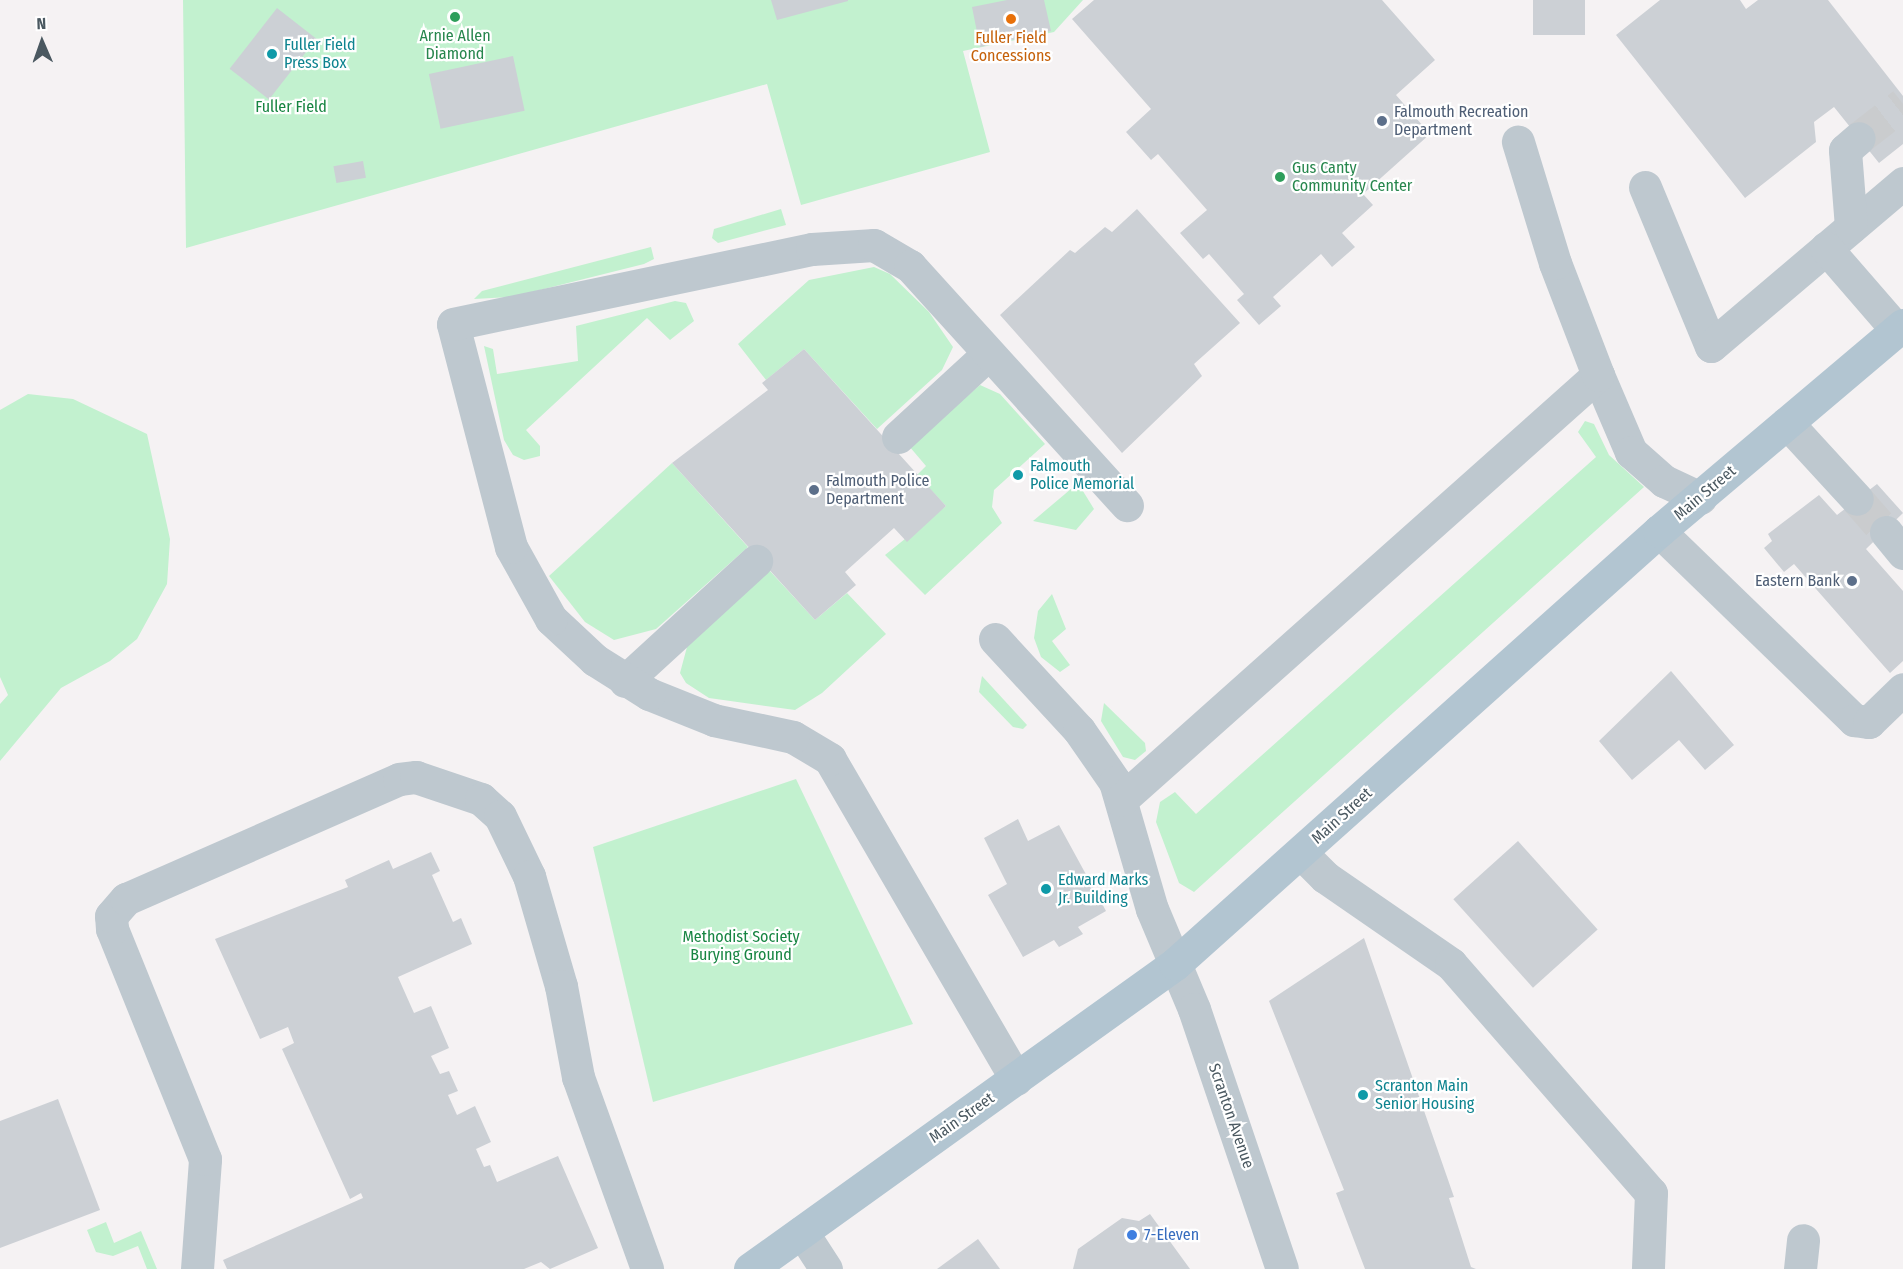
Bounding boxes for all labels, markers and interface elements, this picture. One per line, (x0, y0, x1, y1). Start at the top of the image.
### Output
marker: Arnie Allen Diamond (448, 10, 462, 24)
north arrow (12, 12, 72, 72)
marker: Fuller Field Concessions (1004, 12, 1018, 26)
text: N (36, 14, 46, 33)
place label: Arnie Allen Diamond (419, 26, 491, 64)
place label: Fuller Field Concessions (971, 28, 1051, 66)
place label: Fuller Field Press Box (284, 35, 356, 73)
marker: Fuller Field Press Box (265, 47, 279, 61)
park label: Fuller Field (255, 97, 327, 117)
place label: Falmouth Recreation Department (1394, 102, 1529, 140)
marker: Falmouth Recreation Department (1375, 114, 1389, 128)
place label: Gus Canty Community Center (1292, 158, 1412, 196)
marker: Gus Canty Community Center (1273, 170, 1287, 184)
place label: Falmouth Police Memorial (1030, 456, 1134, 494)
street label: Main Street (1670, 462, 1740, 524)
marker: Falmouth Police Memorial (1011, 468, 1025, 482)
place label: Falmouth Police Department (826, 471, 929, 509)
marker: Falmouth Police Department (807, 483, 821, 497)
place label: Eastern Bank (1755, 571, 1840, 591)
marker: Eastern Bank (1845, 574, 1859, 588)
street label: Main Street (1308, 784, 1376, 848)
place label: Edward Marks Jr. Building (1058, 870, 1148, 908)
marker: Edward Marks Jr. Building (1039, 882, 1053, 896)
park label: Methodist Society Burying Ground (682, 927, 800, 965)
street label: Scranton Avenue (1204, 1061, 1258, 1171)
place label: Scranton Main Senior Housing (1375, 1076, 1474, 1114)
marker: Scranton Main Senior Housing (1356, 1088, 1370, 1102)
street label: Main Street (926, 1089, 998, 1147)
place label: 7-Eleven (1144, 1225, 1199, 1245)
marker: 7-Eleven (1125, 1228, 1139, 1242)

